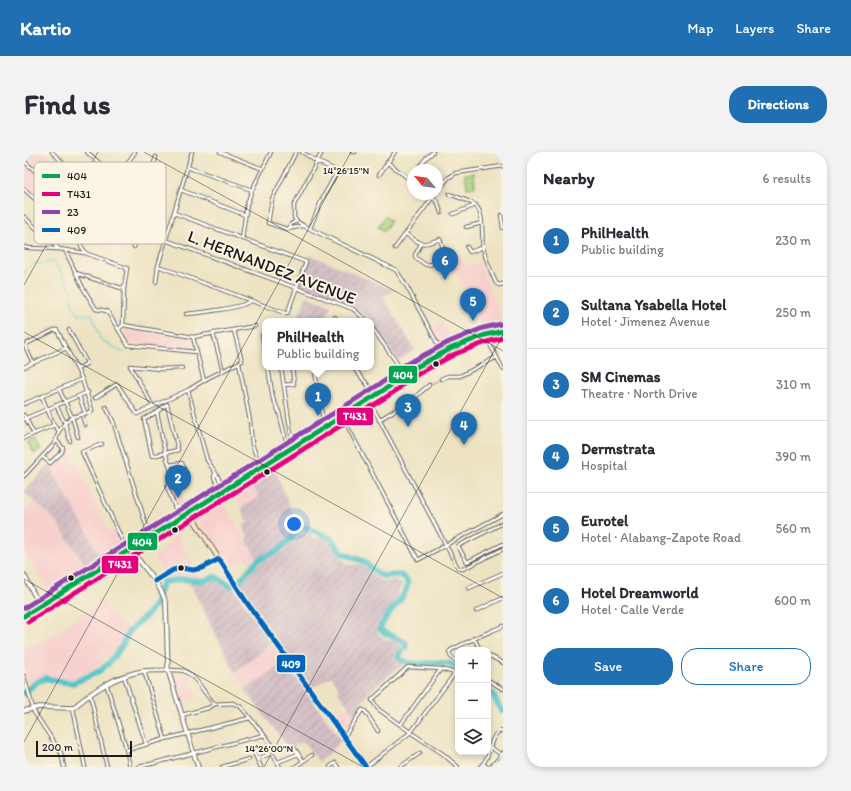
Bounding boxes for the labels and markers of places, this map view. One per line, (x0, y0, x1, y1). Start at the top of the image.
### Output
pin: 6 (432, 247, 458, 280)
pin: 5 (460, 288, 486, 321)
unlabelled marker (431, 359, 441, 369)
pin: 1 (305, 383, 331, 416)
pin: 3 (395, 394, 421, 427)
pin: 4 (451, 412, 477, 445)
pin: 2 (165, 465, 191, 498)
unlabelled marker (262, 467, 272, 477)
unlabelled marker (170, 525, 180, 535)
unlabelled marker (176, 563, 186, 573)
unlabelled marker (66, 573, 76, 583)

